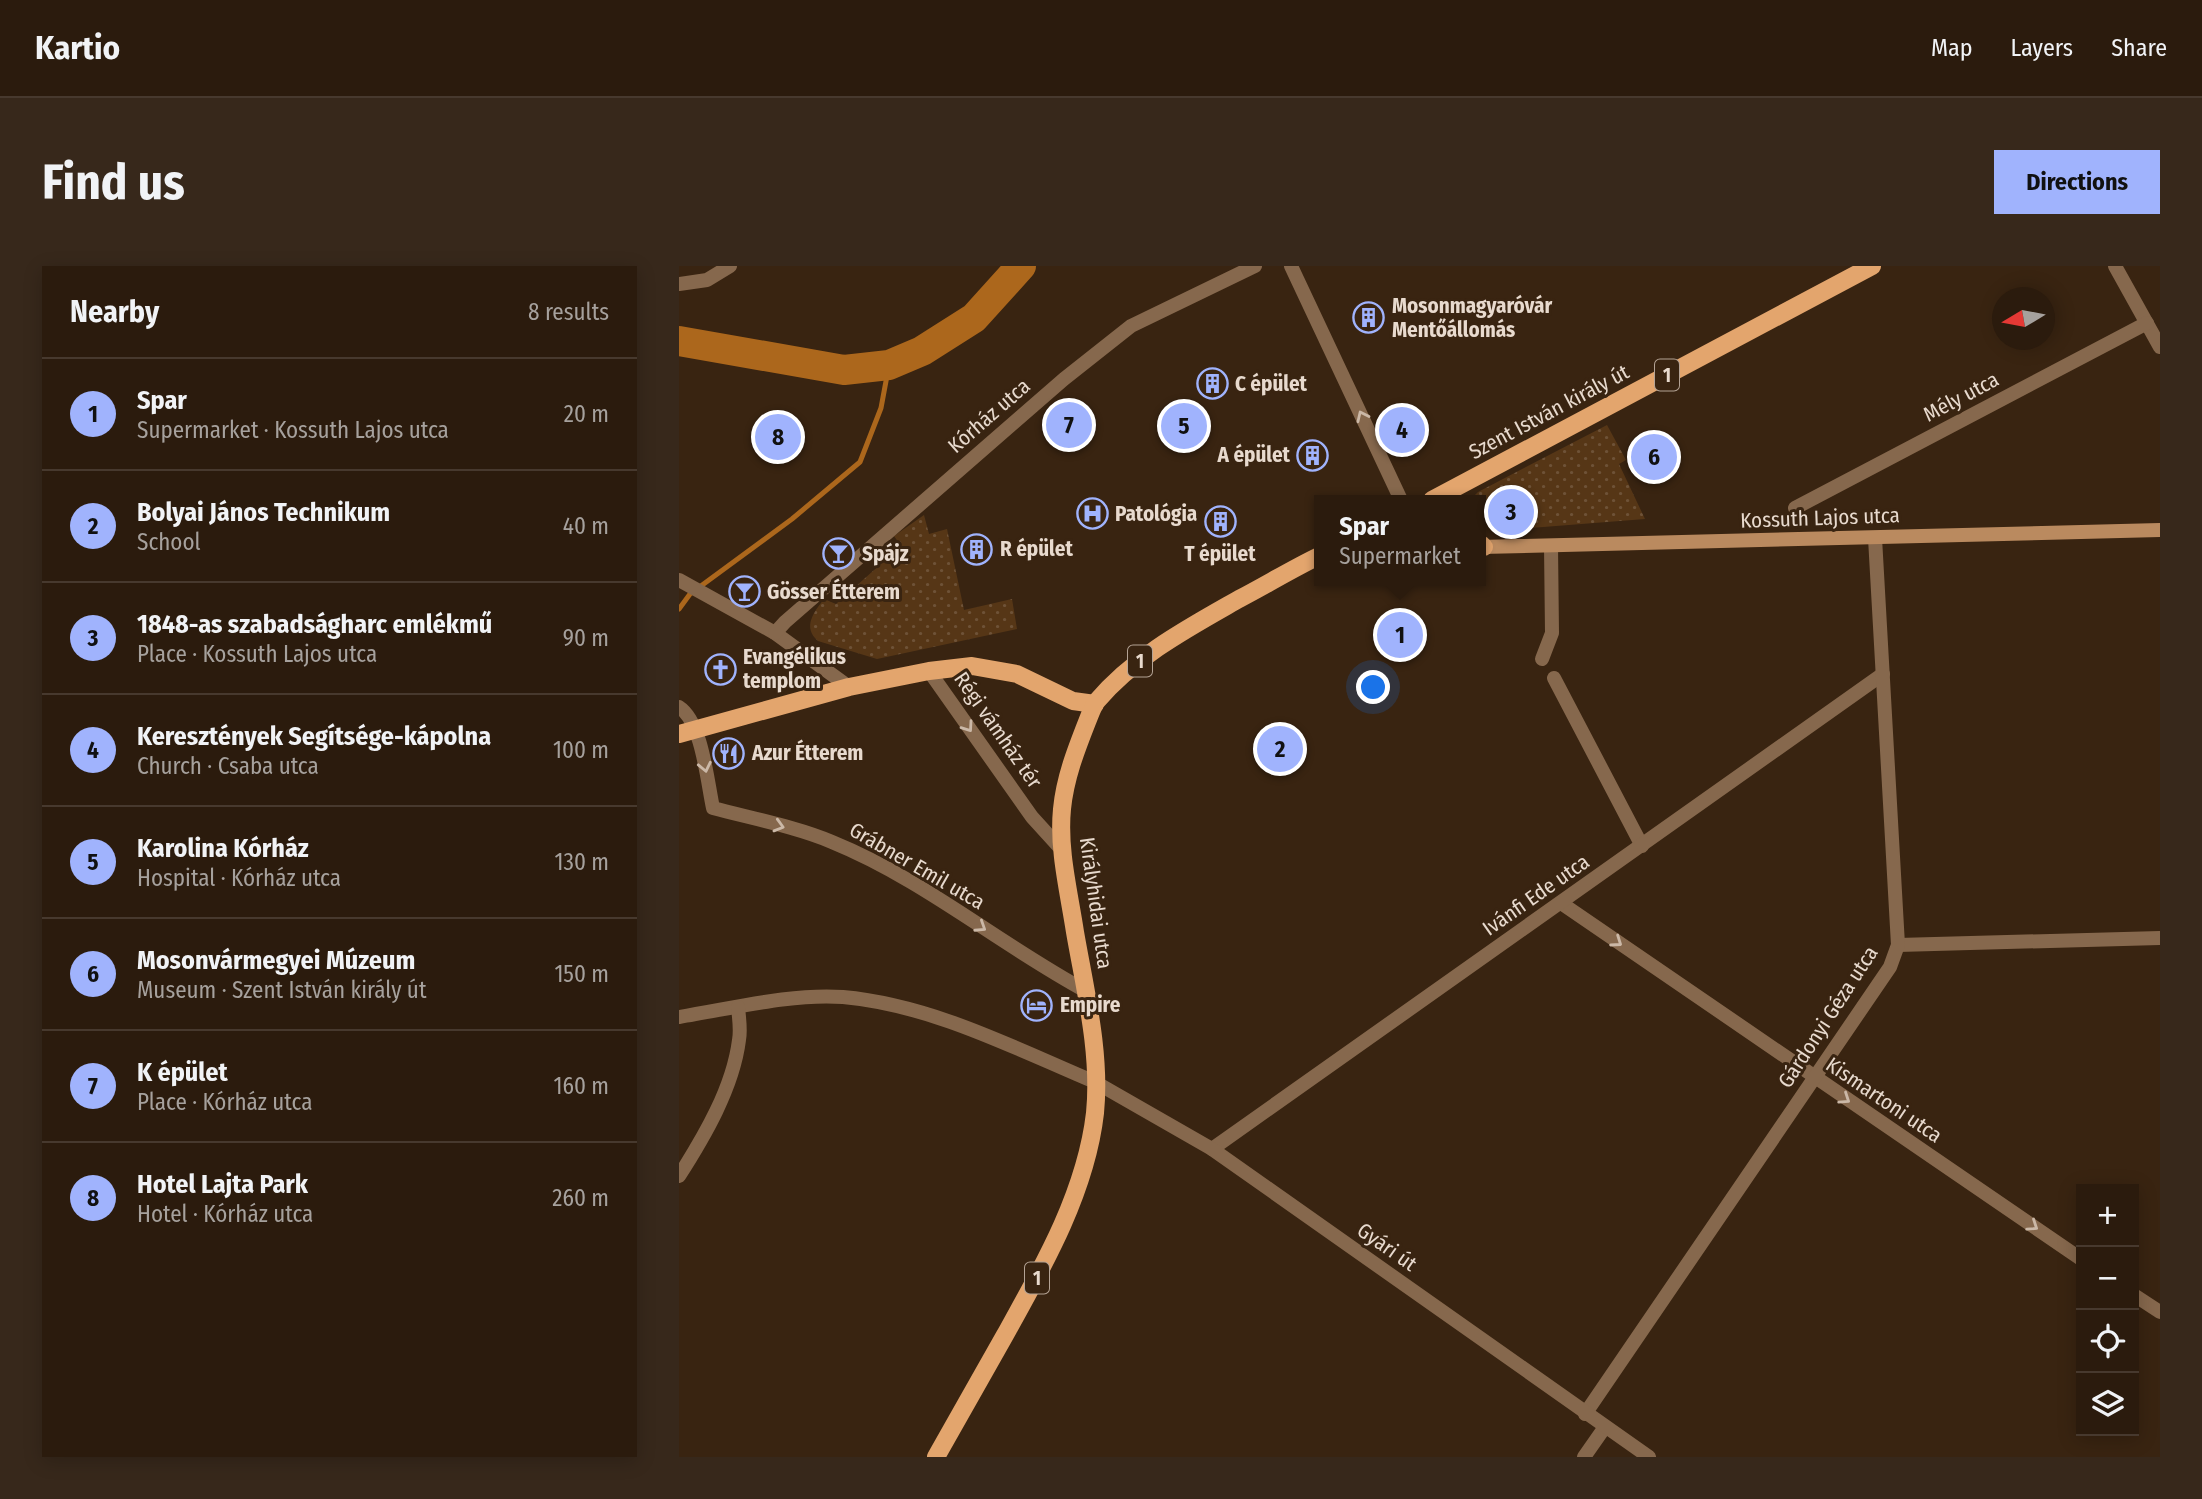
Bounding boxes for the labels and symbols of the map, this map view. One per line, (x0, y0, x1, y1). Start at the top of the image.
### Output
north arrow (1992, 287, 2055, 350)
place label: Mosonmagyaróvár Mentőállomás (1392, 293, 1553, 343)
building icon: Mosonmagyaróvár Mentőállomás (1352, 301, 1386, 335)
street label: Szent István király út (1465, 359, 1634, 465)
road number: 1 (1655, 360, 1679, 390)
street label: Mély utca (1919, 366, 2003, 428)
building icon: C épület (1195, 367, 1229, 401)
place label: C épület (1235, 371, 1308, 397)
street label: Kórház utca (943, 373, 1035, 459)
pin: 7 (1046, 399, 1092, 451)
pin: 5 (1161, 400, 1207, 452)
pin: 4 (1379, 404, 1425, 456)
pin: 8 (755, 411, 801, 463)
one-way arrow (1356, 411, 1370, 423)
pin: 6 (1631, 431, 1677, 483)
building icon: A épület (1296, 438, 1330, 472)
place label: A épület (1217, 442, 1291, 468)
pin: 3 (1488, 486, 1534, 538)
hospital icon: Patológia (1075, 497, 1109, 531)
place label: Patológia (1115, 501, 1197, 527)
street label: Kossuth Lajos utca (1740, 502, 1900, 534)
building icon: T épület (1203, 505, 1237, 539)
building icon: R épület (960, 532, 994, 566)
place label: R épület (1000, 536, 1073, 562)
bar icon: Spájz (822, 537, 856, 571)
place label: Spájz (862, 541, 909, 567)
place label: T épület (1184, 541, 1256, 567)
bar icon: Gösser Étterem (727, 575, 761, 609)
place label: Gösser Étterem (767, 578, 900, 605)
pin: 1 (1377, 609, 1423, 661)
place label: Evangélikus templom (743, 644, 846, 694)
road number: 1 (1128, 646, 1152, 676)
church icon: Evangélikus templom (703, 652, 737, 686)
street label: Régi vámház tér (948, 667, 1048, 794)
your location (1356, 670, 1390, 704)
one-way arrow (960, 719, 972, 732)
pin: 2 (1257, 723, 1303, 775)
restaurant icon: Azur Étterem (712, 736, 746, 770)
place label: Azur Étterem (751, 739, 863, 766)
one-way arrow (696, 761, 711, 773)
street label: Grábner Emil utca (845, 817, 989, 915)
one-way arrow (772, 818, 784, 832)
street label: Királyhidai utca (1074, 836, 1118, 970)
street label: Ivánfi Ede utca (1478, 849, 1594, 941)
one-way arrow (973, 918, 986, 931)
one-way arrow (1609, 934, 1622, 946)
street label: Gárdonyi Géza utca (1772, 941, 1884, 1093)
hotel icon: Empire (1020, 988, 1054, 1022)
place label: Empire (1060, 992, 1121, 1018)
street label: Kismartoni utca (1821, 1052, 1947, 1148)
one-way arrow (1837, 1091, 1850, 1103)
street label: Gyári út (1352, 1217, 1422, 1277)
one-way arrow (2025, 1218, 2038, 1230)
road number: 1 (1025, 1262, 1049, 1294)

